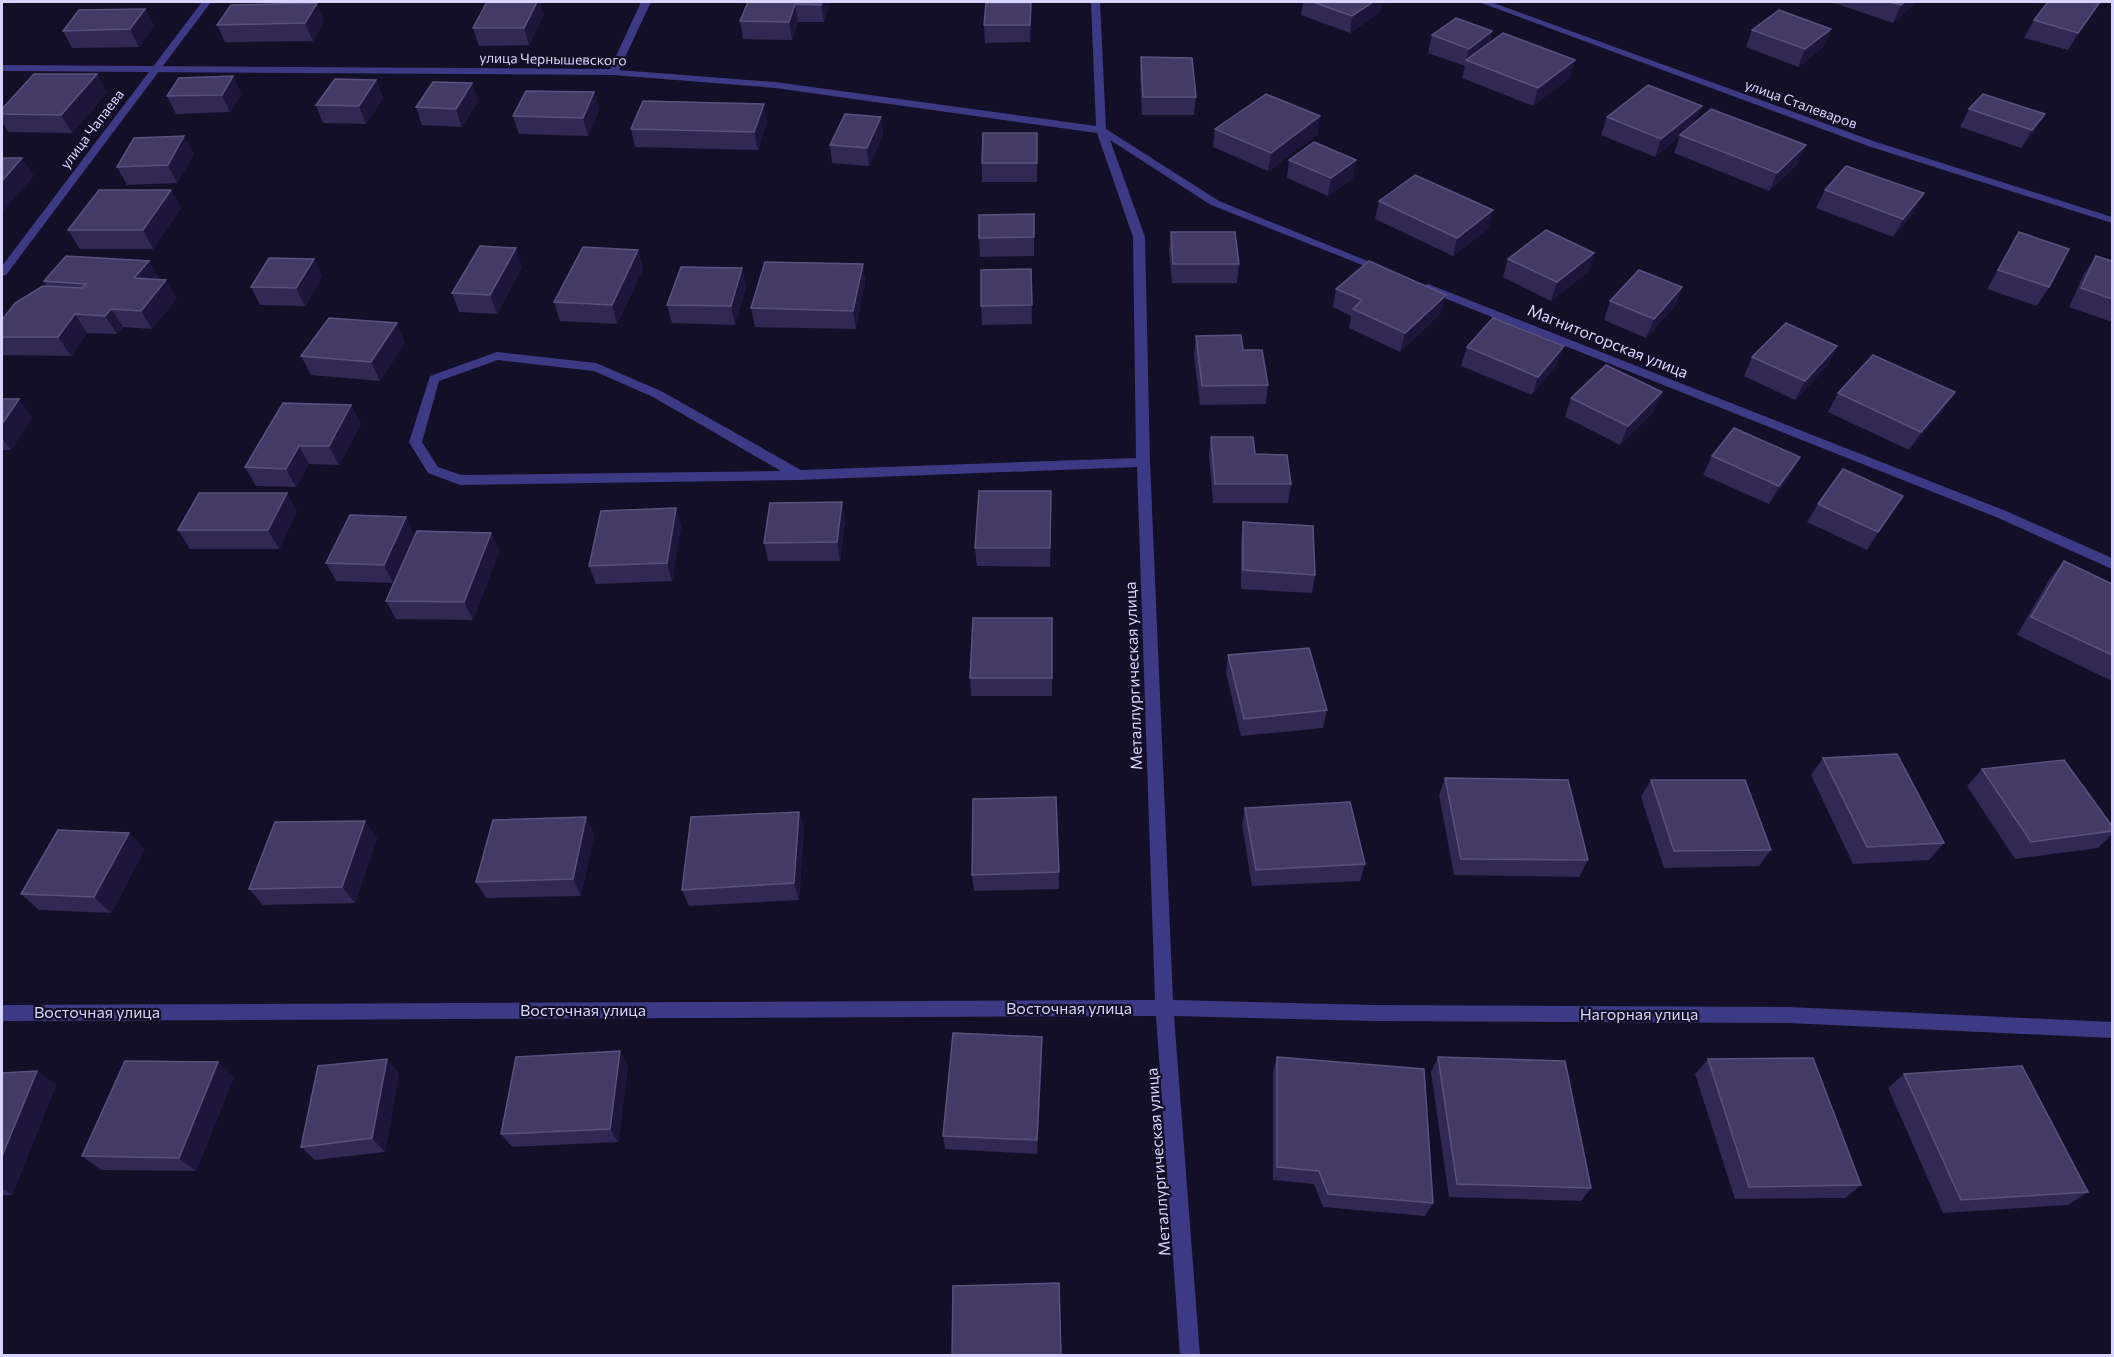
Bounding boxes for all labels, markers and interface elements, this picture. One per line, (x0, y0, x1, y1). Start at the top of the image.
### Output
street label: улица Чернышевского (479, 49, 627, 68)
street label: улица Сталеваров (1743, 75, 1860, 132)
street label: улица Чапаева (56, 86, 127, 172)
street label: Магнитогорская улица (1525, 300, 1691, 381)
street label: Металлургическая улица (1120, 581, 1145, 771)
street label: Восточная улица (1006, 998, 1132, 1017)
street label: Восточная улица (520, 1000, 646, 1019)
street label: Восточная улица (34, 1002, 160, 1021)
street label: Нагорная улица (1580, 1004, 1698, 1023)
street label: Металлургическая улица (1141, 1067, 1174, 1257)

